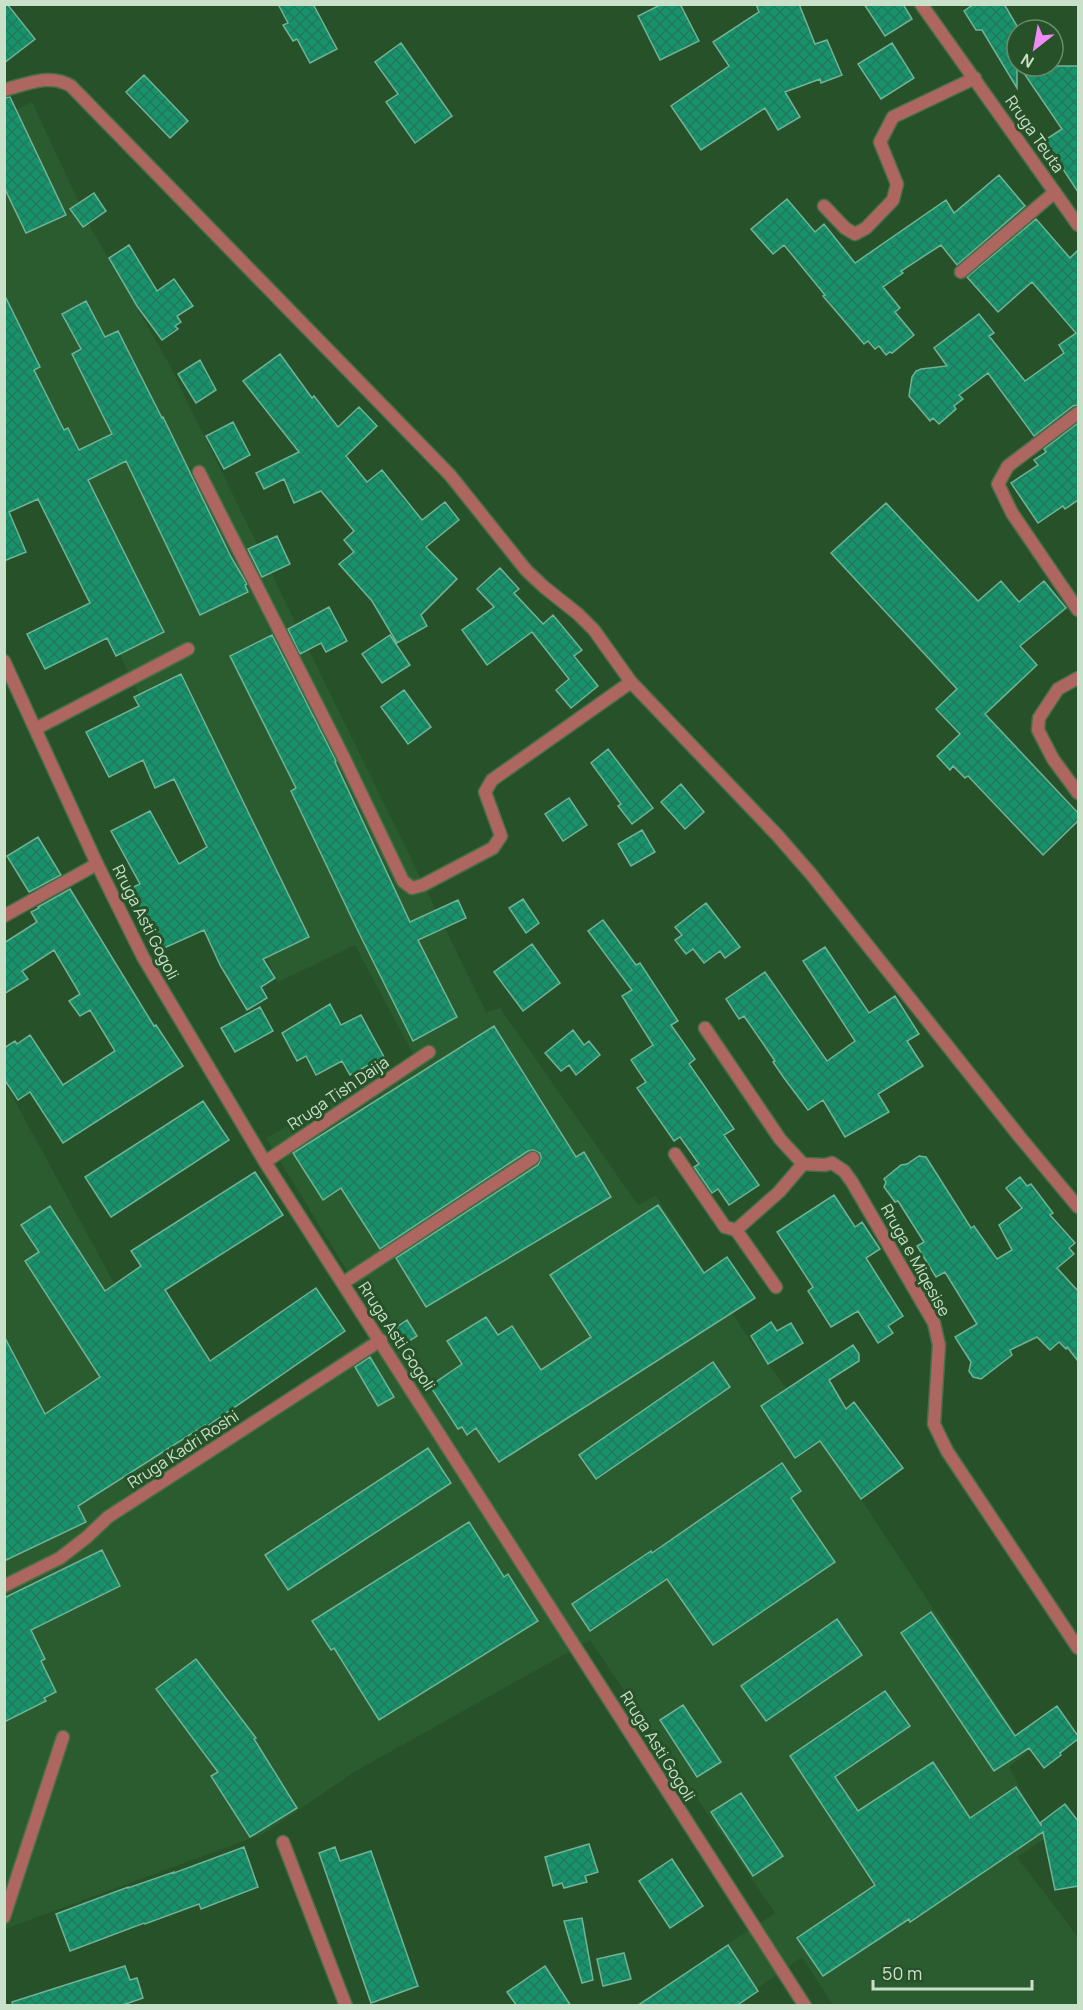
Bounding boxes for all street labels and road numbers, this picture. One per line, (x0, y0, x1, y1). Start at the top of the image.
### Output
street label: Rruga Teuta (1000, 91, 1070, 177)
street label: Rruga Asti Gogoli (108, 861, 184, 983)
street label: Rruga Tish Daija (283, 1051, 393, 1135)
street label: Rruga e Miqesise (876, 1200, 956, 1320)
street label: Rruga Asti Gogoli (353, 1277, 441, 1395)
street label: Rruga Kadri Roshi (123, 1405, 243, 1493)
street label: Rruga Asti Gogoli (615, 1687, 701, 1805)

